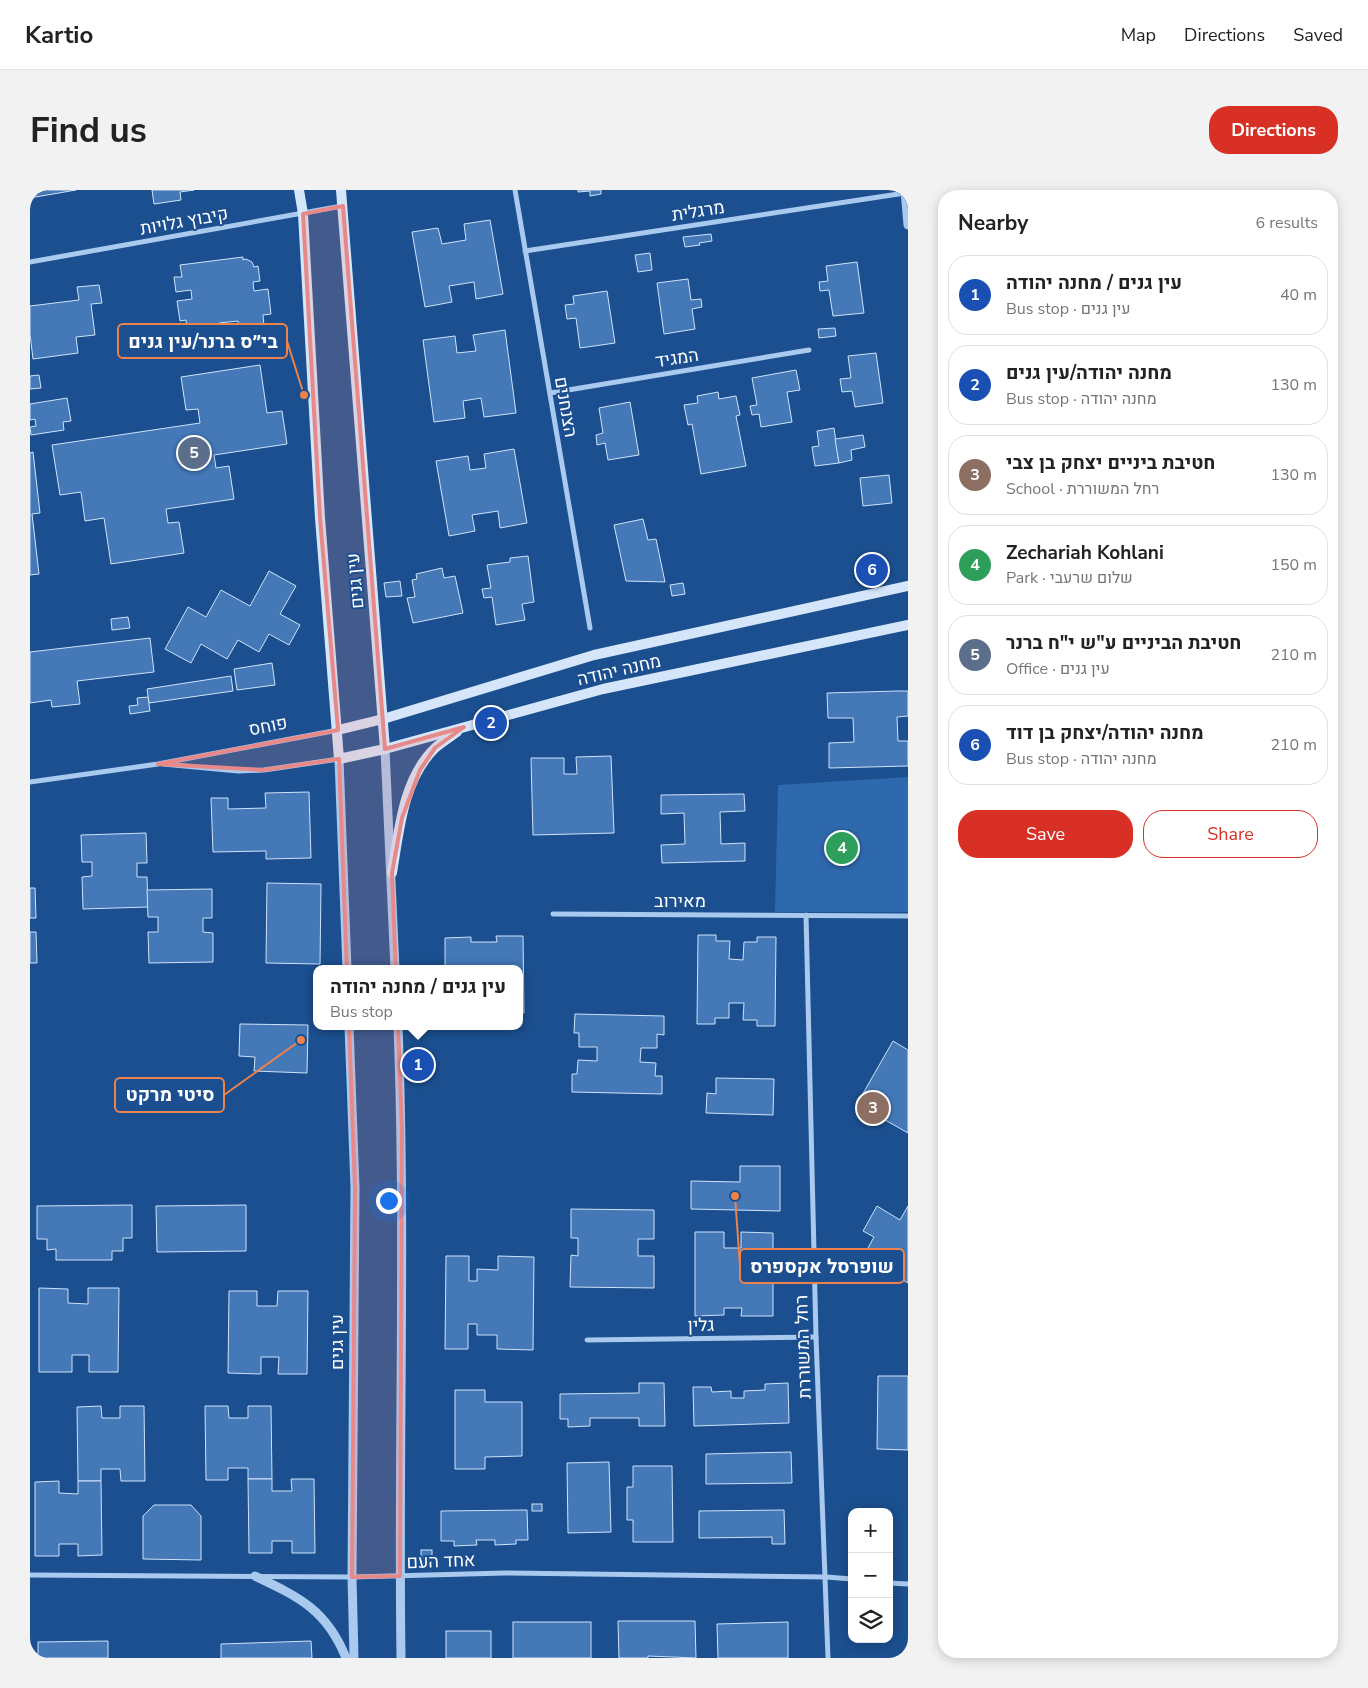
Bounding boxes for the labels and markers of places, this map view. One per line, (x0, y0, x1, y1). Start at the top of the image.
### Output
callout: בי״ס ברנר/עין גנים (118, 324, 287, 358)
pin: 5 (178, 434, 210, 472)
pin: 6 (856, 551, 888, 589)
pin: 2 (475, 704, 507, 742)
pin: 4 (826, 829, 858, 867)
pin: 1 (402, 1046, 434, 1084)
callout: סיטי מרקט (115, 1078, 224, 1112)
pin: 3 (857, 1089, 889, 1127)
callout: שופרסל אקספרס (740, 1249, 904, 1283)

